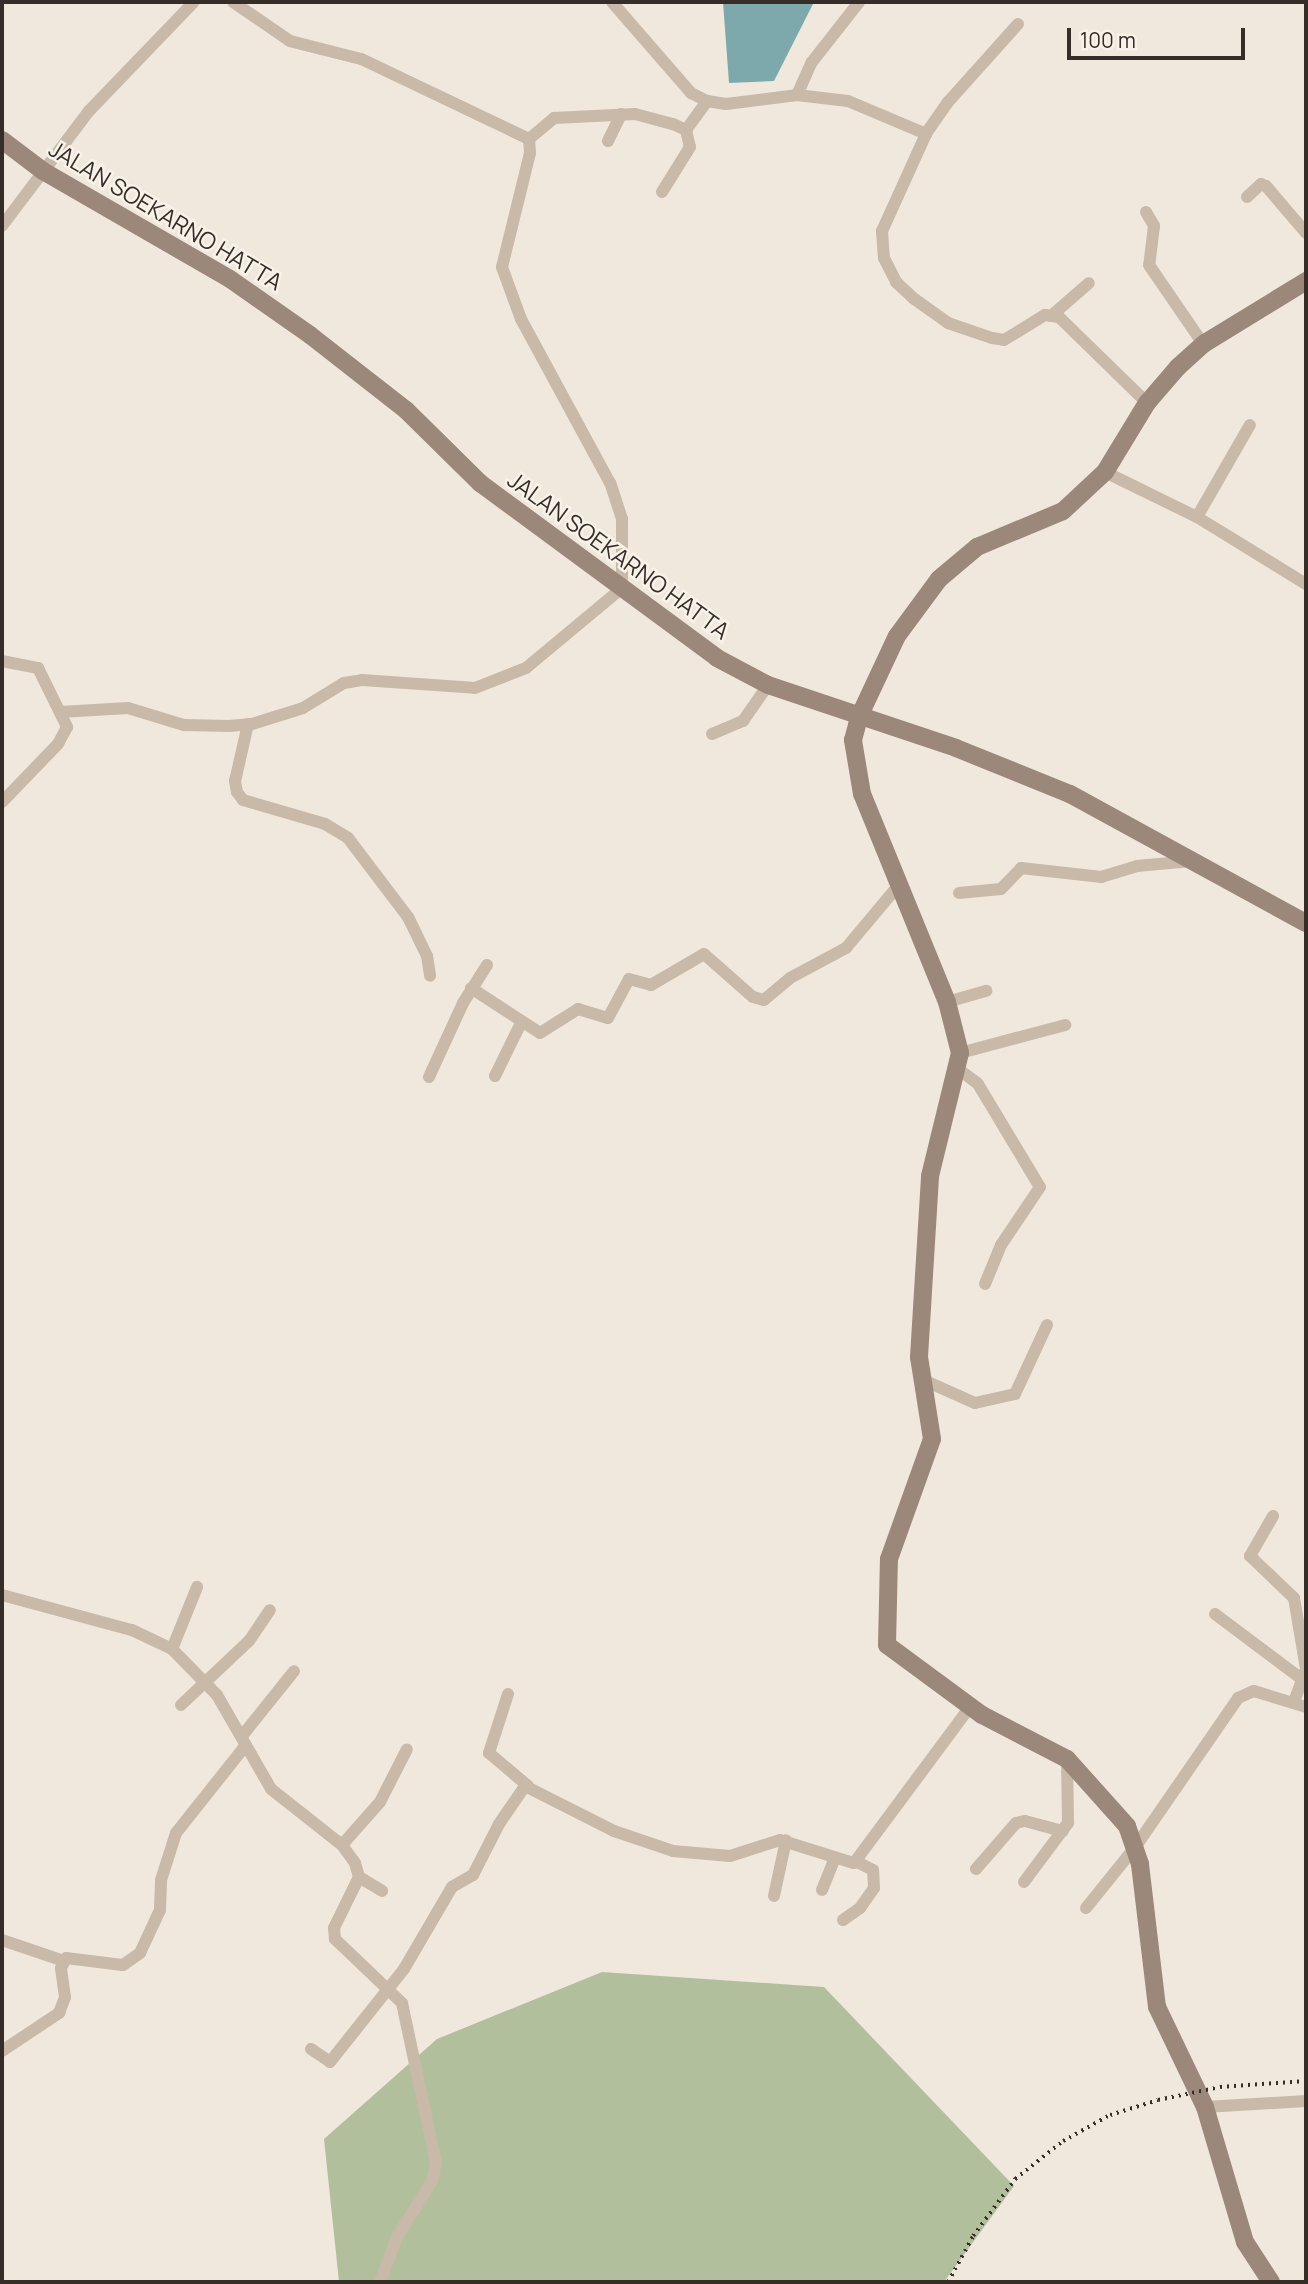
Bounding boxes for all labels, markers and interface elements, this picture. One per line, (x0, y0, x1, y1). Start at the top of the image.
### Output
scale bar (1070, 14, 1248, 58)
text: 100 m (1080, 26, 1136, 54)
street label: JALAN SOEKARNO HATTA (44, 134, 288, 296)
street label: JALAN SOEKARNO HATTA (503, 465, 735, 645)

